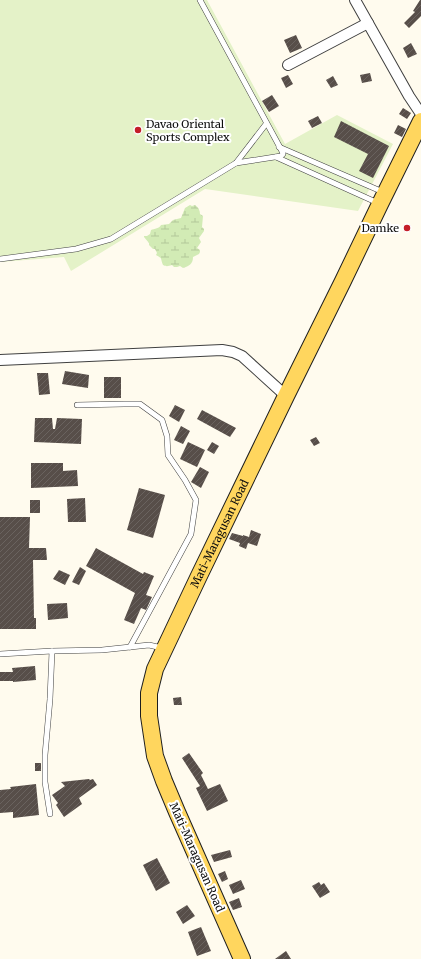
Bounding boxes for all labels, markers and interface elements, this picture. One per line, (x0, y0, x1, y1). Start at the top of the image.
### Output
place label: Davao Oriental Sports Complex (146, 117, 230, 144)
marker: Davao Oriental Sports Complex (133, 125, 143, 135)
place label: Damke (361, 221, 399, 235)
marker: Damke (402, 223, 412, 233)
street label: Mati-Maragusan Road (187, 477, 252, 590)
street label: Mati-Maragusan Road (167, 800, 228, 914)

